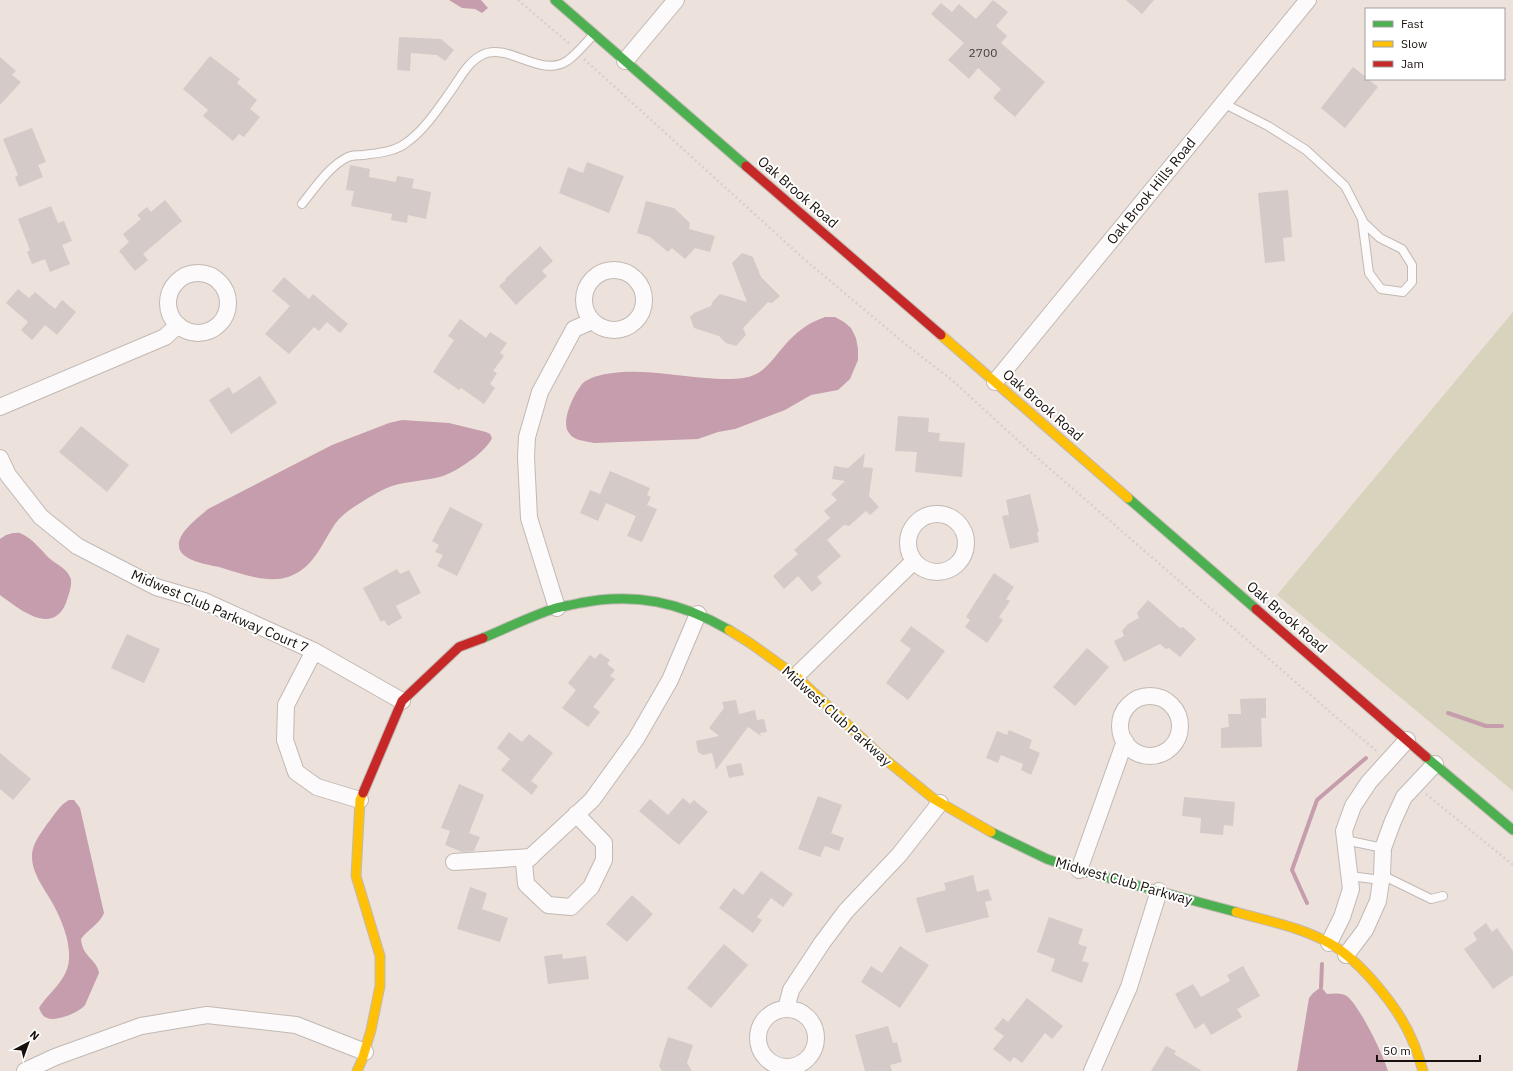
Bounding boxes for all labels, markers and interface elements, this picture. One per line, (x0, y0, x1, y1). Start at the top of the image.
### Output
legend (1365, 8, 1505, 80)
text: Fast (1401, 16, 1424, 31)
text: Slow (1401, 36, 1427, 51)
house number: 2700 (969, 45, 997, 60)
text: Jam (1401, 56, 1424, 71)
street label: Oak Brook Hills Road (1103, 134, 1199, 248)
street label: Oak Brook Road (754, 152, 842, 232)
street label: Oak Brook Road (999, 365, 1087, 445)
street label: Midwest Club Parkway Court 7 (129, 565, 311, 657)
street label: Oak Brook Road (1243, 577, 1331, 657)
street label: Midwest Club Parkway (778, 662, 896, 770)
street label: Midwest Club Parkway (1053, 853, 1195, 909)
north arrow (8, 1023, 48, 1063)
text: N (27, 1028, 42, 1043)
scale bar (1377, 1037, 1480, 1063)
text: 50 m (1383, 1043, 1411, 1058)

